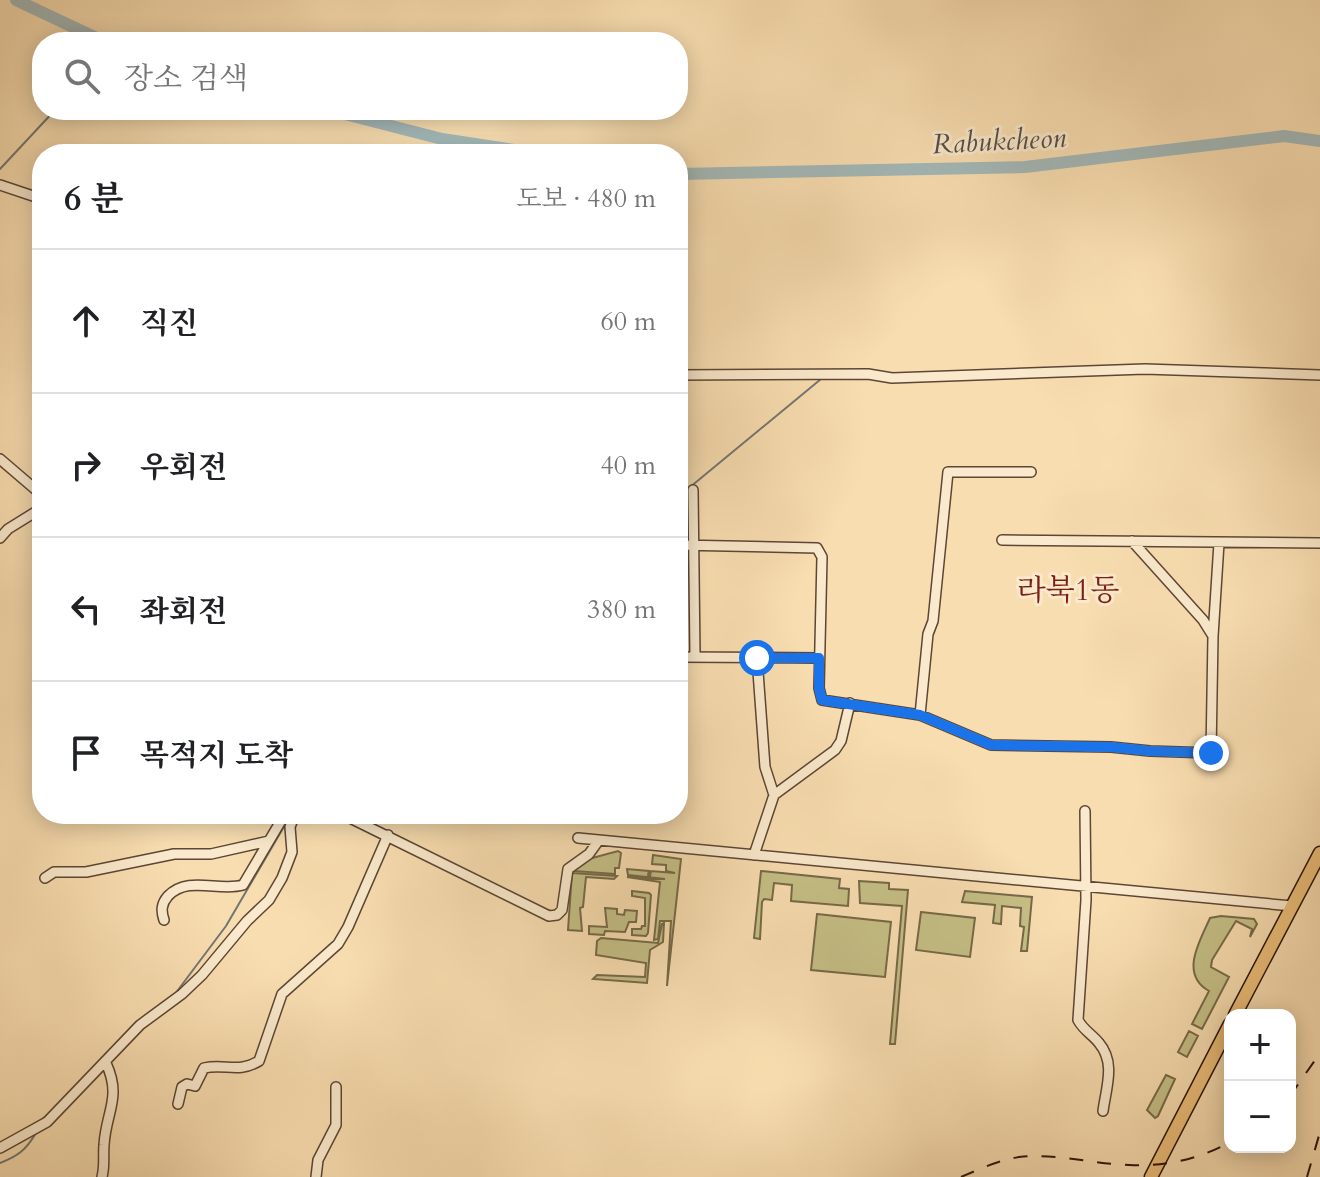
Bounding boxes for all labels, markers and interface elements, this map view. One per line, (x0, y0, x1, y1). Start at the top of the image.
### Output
search box (32, 32, 688, 120)
icon: search (60, 54, 104, 98)
text: 장소 검색 (124, 58, 248, 99)
water label: Rabukcheon (931, 119, 1067, 163)
text: 6 분 (64, 176, 123, 222)
text: 도보 · 480 m (516, 181, 656, 216)
icon: ahead (64, 299, 108, 343)
text: 직진 (140, 303, 198, 344)
text: 60 m (600, 304, 656, 339)
icon: right (64, 443, 108, 487)
text: 우회전 (140, 447, 227, 488)
text: 40 m (600, 448, 656, 483)
district label: 라북1동 (1017, 570, 1119, 611)
icon: left (64, 587, 108, 631)
text: 좌회전 (140, 591, 227, 632)
text: 380 m (587, 592, 656, 627)
route start (739, 640, 775, 676)
icon: arrive (64, 731, 108, 775)
text: 목적지 도착 (140, 735, 293, 776)
route end (1193, 735, 1229, 771)
map controls (1224, 1009, 1296, 1153)
button: + (1224, 1009, 1296, 1081)
button: − (1224, 1081, 1296, 1153)

